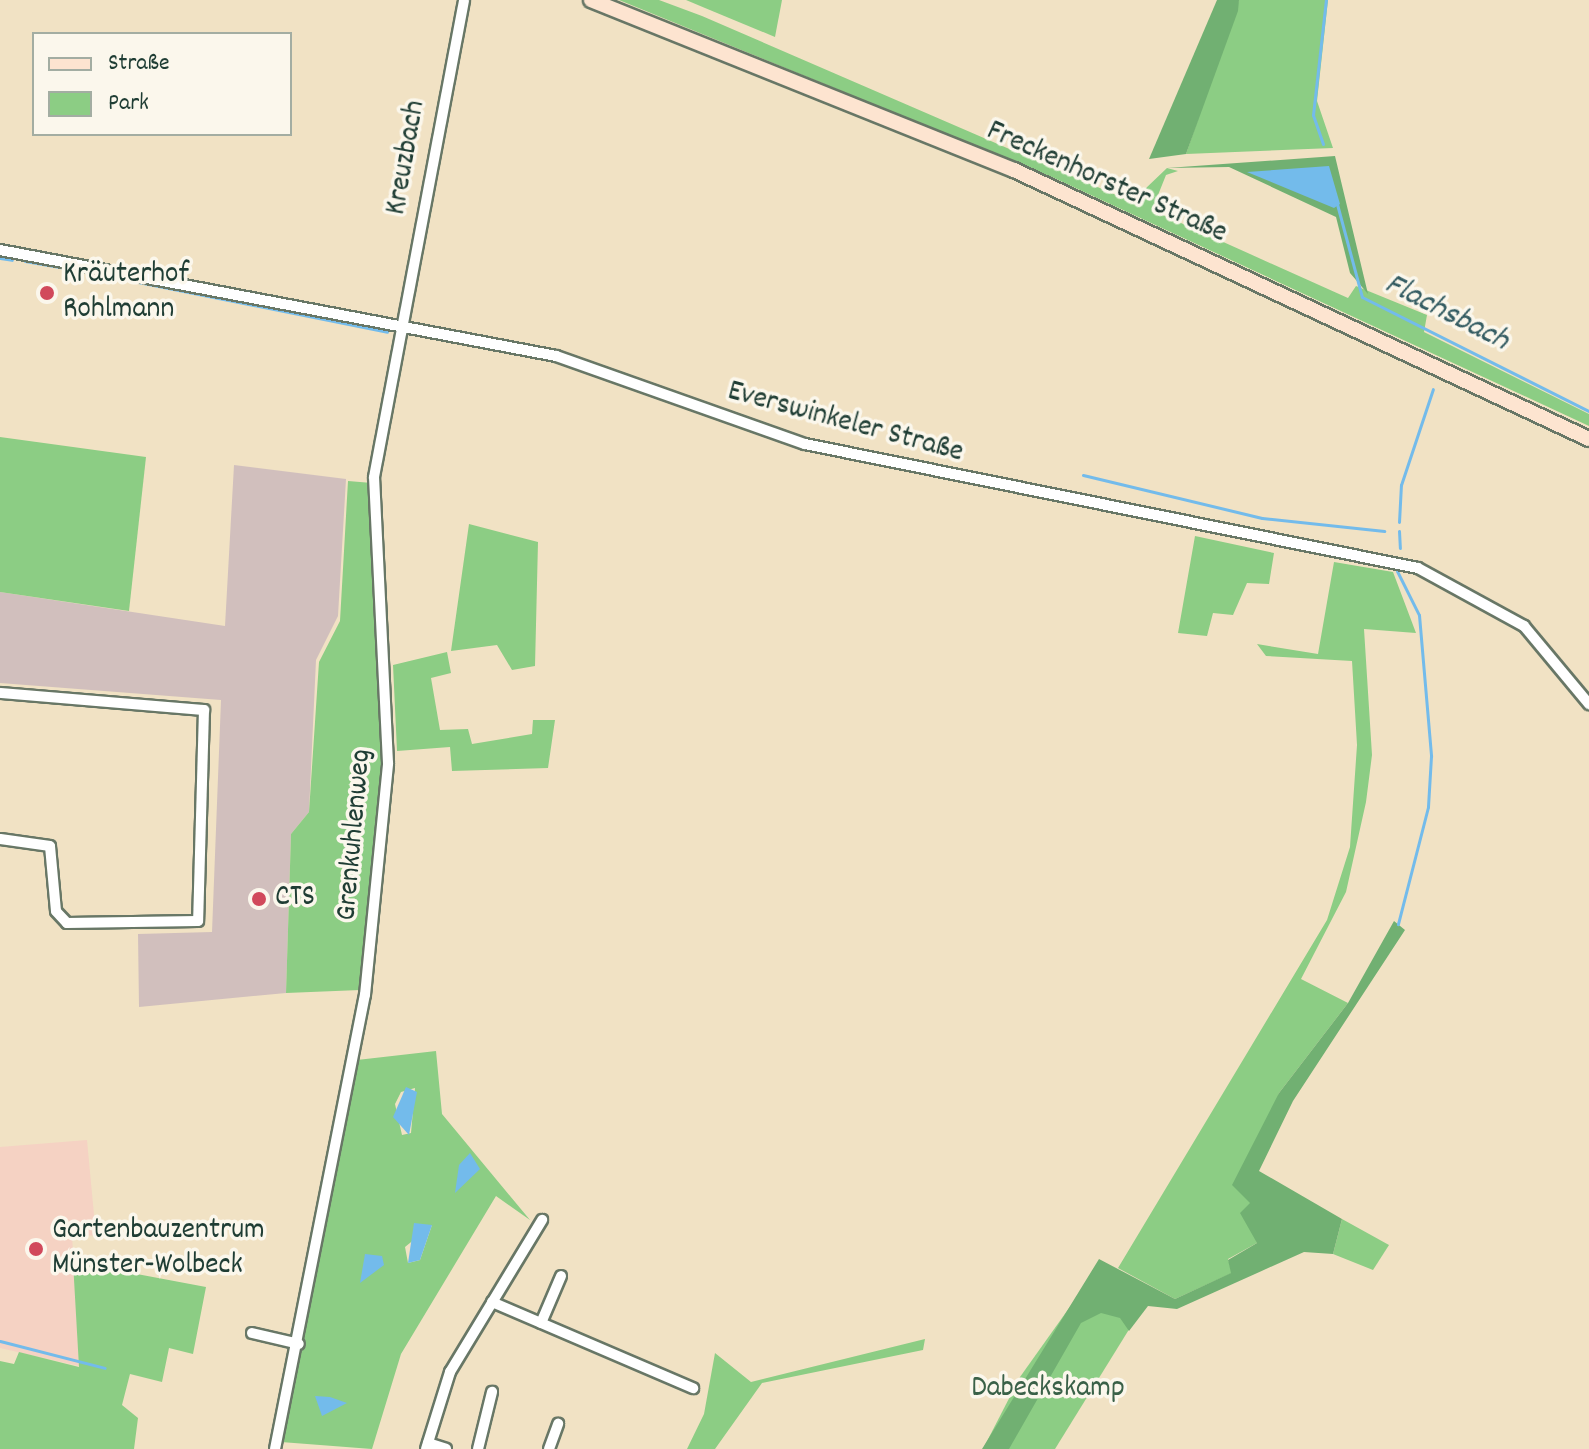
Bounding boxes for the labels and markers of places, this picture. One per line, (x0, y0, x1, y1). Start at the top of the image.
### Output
place label: Kräuterhof Rohlmann (63, 258, 189, 328)
marker: Kräuterhof Rohlmann (38, 284, 56, 302)
place label: CTS (275, 881, 315, 917)
marker: CTS (250, 890, 268, 908)
place label: Gartenbauzentrum Münster-Wolbeck (52, 1214, 265, 1284)
marker: Gartenbauzentrum Münster-Wolbeck (27, 1240, 45, 1258)

